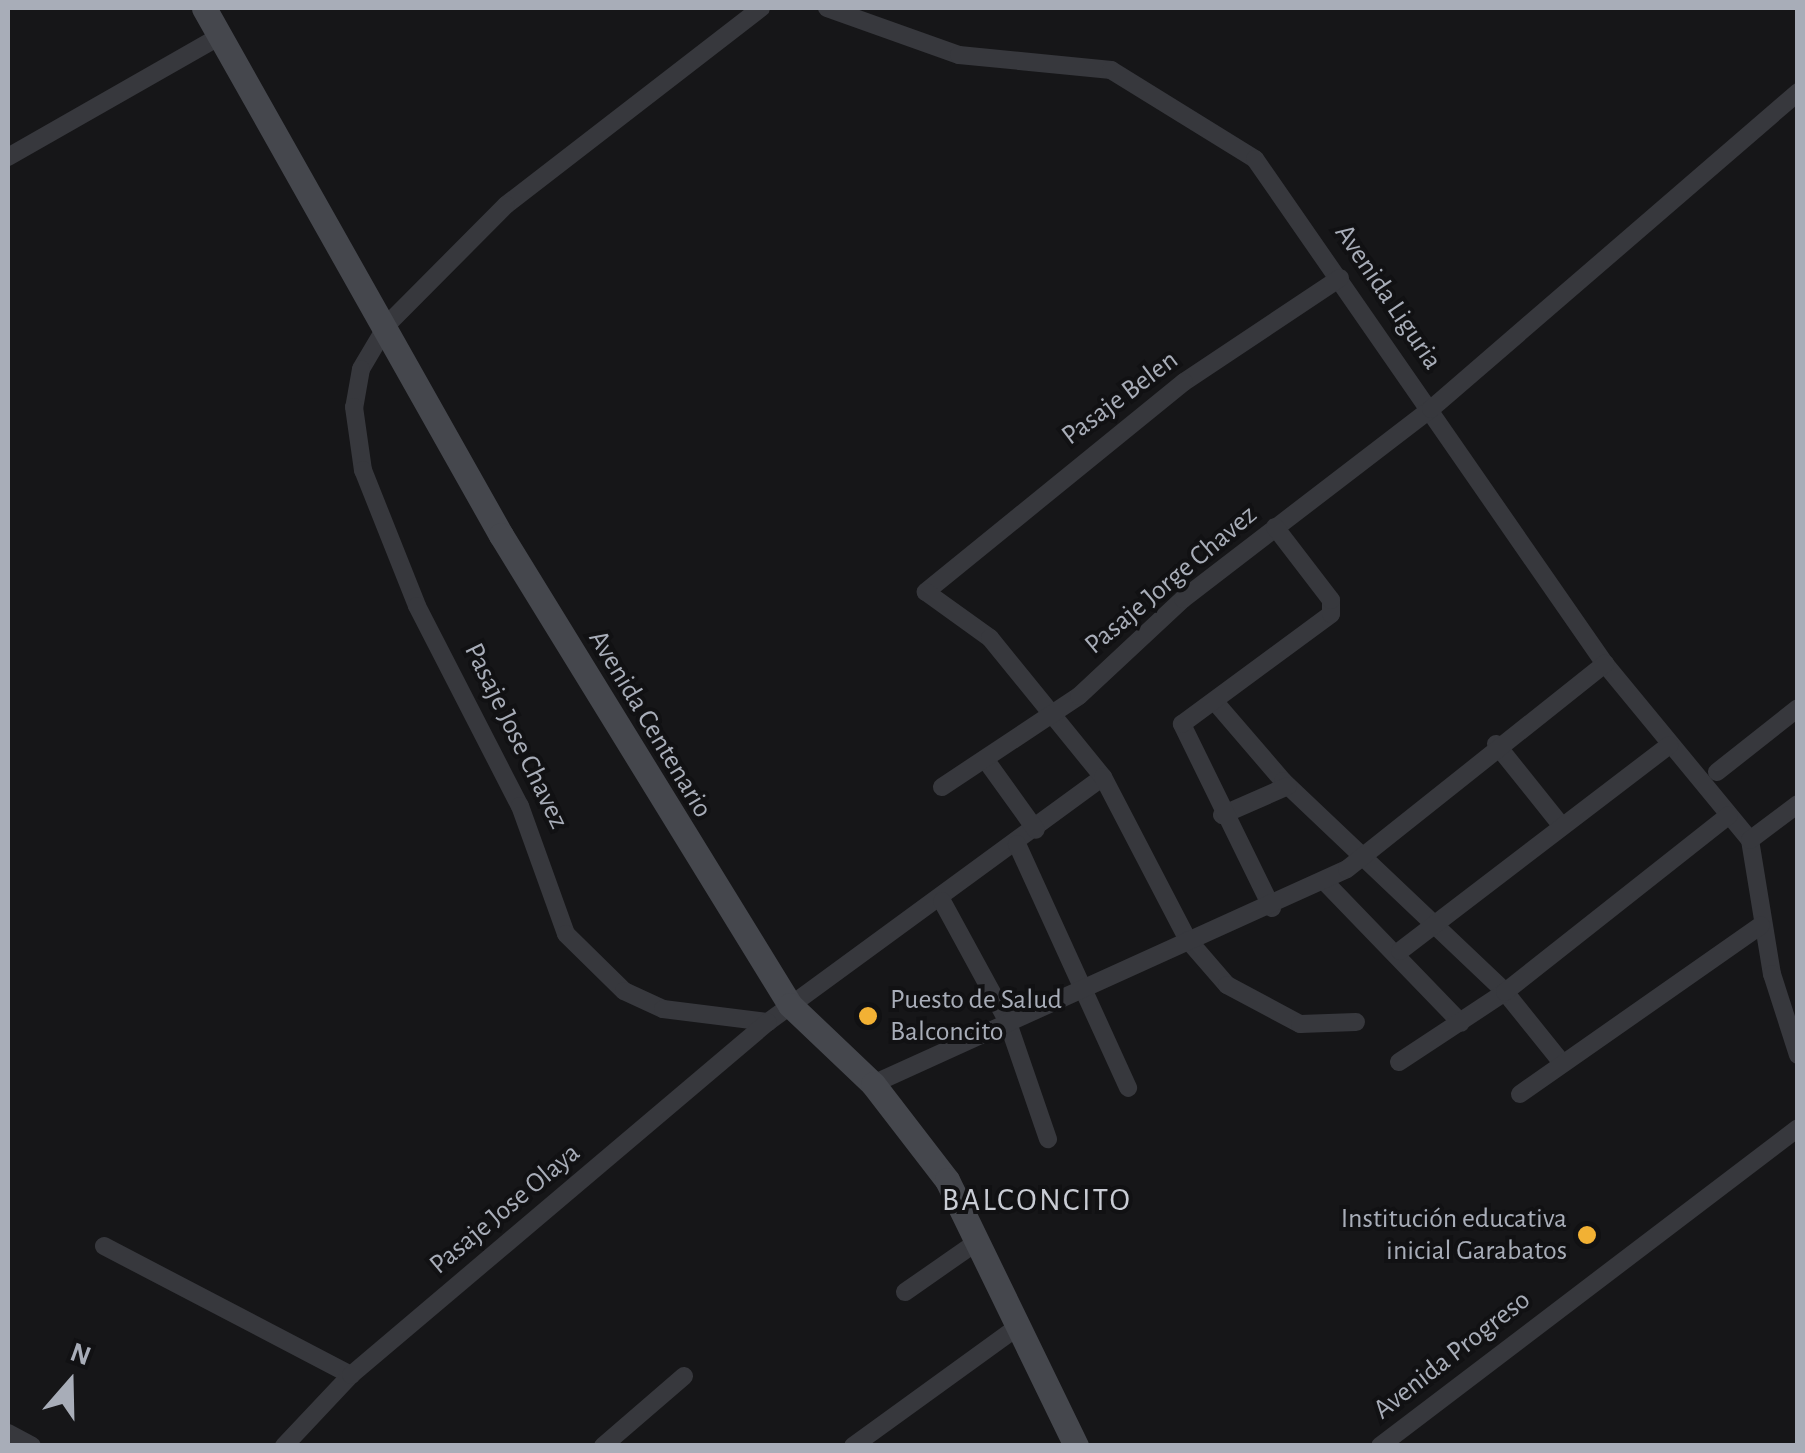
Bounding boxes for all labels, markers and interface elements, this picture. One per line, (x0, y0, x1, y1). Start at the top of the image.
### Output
street label: Avenida Liguria (1327, 218, 1449, 376)
street label: Pasaje Belen (1055, 343, 1185, 453)
street label: Pasaje Jorge Chavez (1078, 498, 1264, 662)
street label: Avenida Centenario (581, 624, 719, 824)
street label: Pasaje Jose Chavez (457, 638, 575, 834)
place label: Puesto de Salud Balconcito (890, 983, 1062, 1049)
marker: Puesto de Salud Balconcito (855, 1003, 881, 1029)
street label: Pasaje Jose Olaya (423, 1136, 587, 1282)
district label: BALCONCITO (942, 1181, 1132, 1219)
place label: Institución educativa inicial Garabatos (1341, 1202, 1567, 1268)
marker: Institución educativa inicial Garabatos (1576, 1224, 1598, 1246)
street label: Avenida Progreso (1367, 1283, 1537, 1427)
north arrow (20, 1333, 120, 1433)
text: N (66, 1338, 94, 1371)

